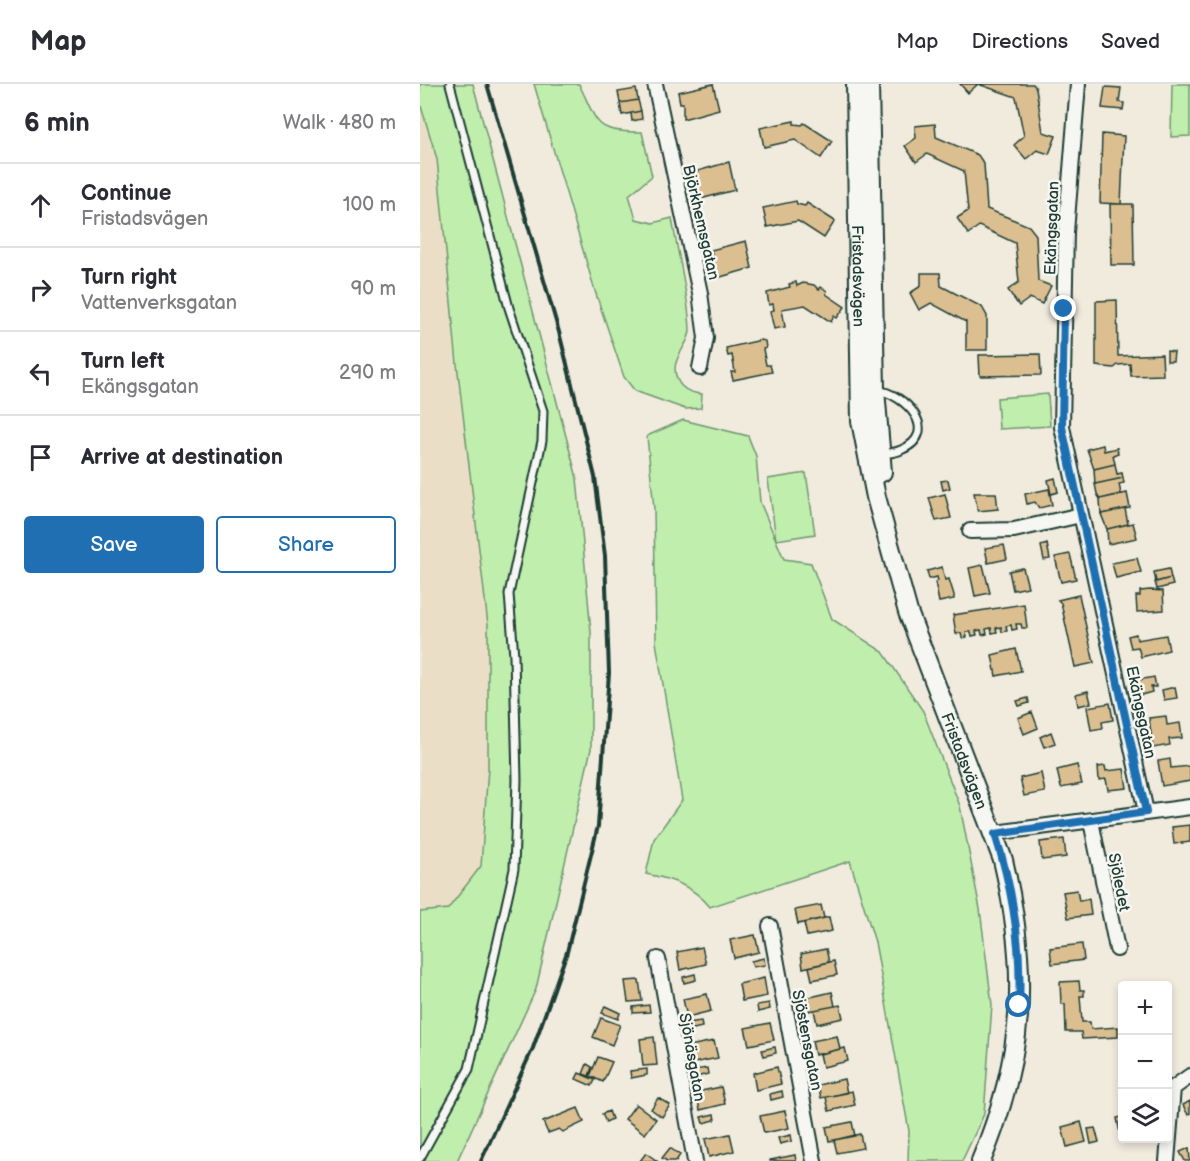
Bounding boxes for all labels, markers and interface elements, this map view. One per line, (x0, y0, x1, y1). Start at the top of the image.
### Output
text: Map (30, 25, 86, 58)
text: Map (896, 29, 939, 54)
text: Directions (972, 29, 1068, 54)
text: Saved (1101, 29, 1160, 54)
text: 6 min (24, 108, 90, 139)
text: Walk · 480 m (283, 111, 396, 135)
street label: Björkhemsgatan (678, 163, 723, 282)
text: Continue (81, 180, 171, 207)
street label: Ekängsgatan (1041, 181, 1064, 275)
icon: ahead (24, 189, 57, 222)
text: 100 m (343, 193, 396, 217)
text: Fristadsvägen (81, 207, 208, 231)
street label: Fristadsvägen (847, 225, 868, 327)
text: Turn right (81, 264, 177, 291)
icon: right (24, 273, 57, 306)
text: 90 m (351, 277, 396, 301)
text: Vattenverksgatan (81, 291, 237, 315)
route end (1050, 295, 1076, 321)
text: Turn left (81, 348, 165, 375)
icon: left (24, 357, 57, 390)
text: 290 m (339, 361, 396, 385)
text: Ekängsgatan (81, 375, 199, 399)
icon: arrive (24, 441, 57, 474)
text: Arrive at destination (81, 444, 283, 471)
button: Save (24, 516, 204, 573)
button: Share (216, 516, 396, 573)
street label: Ekängsgatan (1121, 664, 1160, 760)
street label: Fristadsvägen (936, 710, 991, 812)
street label: Sjöledet (1104, 852, 1133, 913)
map controls (1118, 981, 1172, 1143)
button: + (1118, 981, 1172, 1035)
street label: Sjöstensgatan (787, 988, 826, 1092)
route start (1005, 991, 1031, 1017)
street label: Sjönäsgatan (674, 1012, 709, 1103)
button: − (1118, 1035, 1172, 1089)
button: layers (1118, 1089, 1172, 1143)

